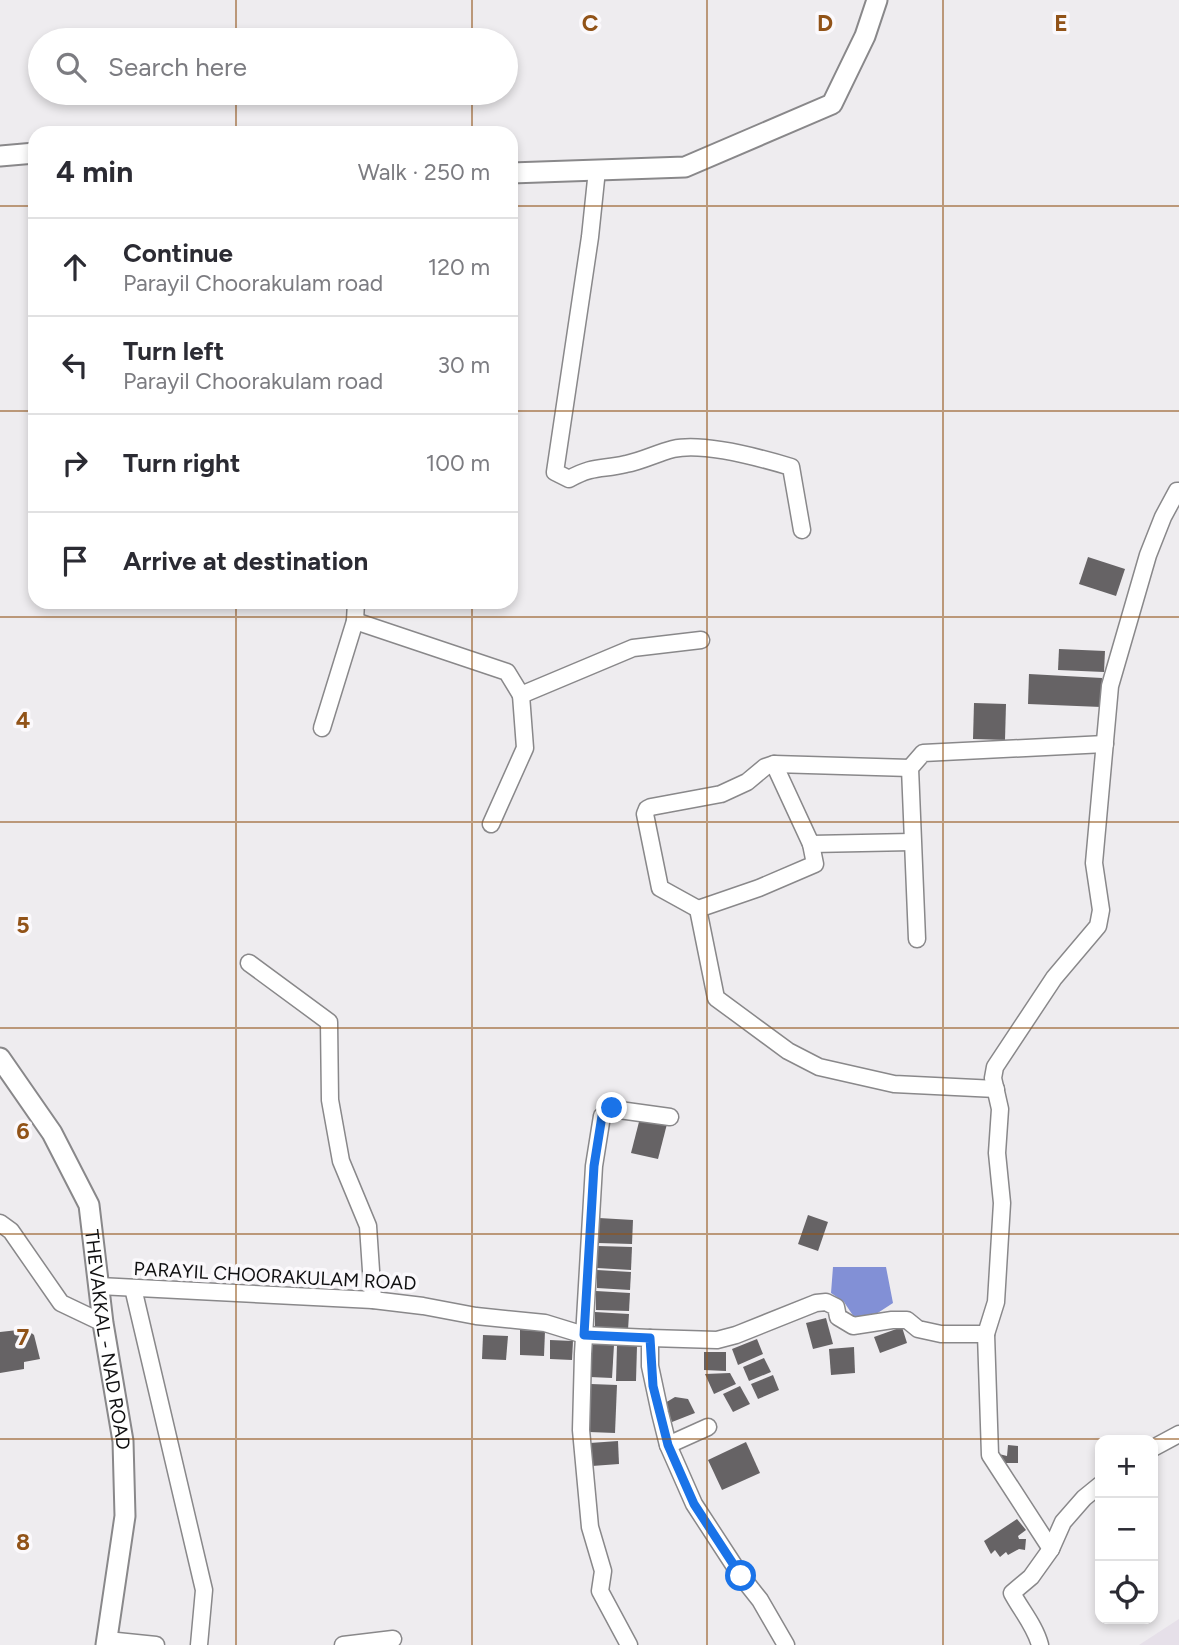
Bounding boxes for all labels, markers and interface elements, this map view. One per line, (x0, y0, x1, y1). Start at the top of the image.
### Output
text: C (582, 9, 599, 37)
text: D (817, 9, 833, 37)
text: E (1054, 9, 1068, 37)
search box (28, 28, 518, 105)
icon: search (52, 48, 90, 86)
text: Search here (108, 51, 247, 83)
text: 4 min (56, 153, 133, 190)
text: Walk · 250 m (358, 158, 490, 186)
text: Continue (123, 237, 233, 269)
icon: ahead (56, 248, 94, 286)
text: 120 m (428, 253, 490, 281)
text: Parayil Choorakulam road (123, 269, 383, 297)
text: Turn left (123, 335, 224, 367)
icon: left (56, 346, 94, 384)
text: 30 m (437, 351, 490, 379)
text: Parayil Choorakulam road (123, 367, 383, 395)
icon: right (56, 444, 94, 482)
text: Turn right (123, 447, 240, 479)
text: 100 m (426, 449, 490, 477)
icon: arrive (56, 542, 94, 580)
text: Arrive at destination (123, 545, 368, 577)
text: 4 (16, 706, 30, 734)
text: 5 (16, 911, 30, 939)
route end (596, 1092, 627, 1123)
text: 6 (16, 1117, 30, 1145)
street label: THEVAKKAL - NAD ROAD (80, 1228, 135, 1450)
street label: PARAYIL CHOORAKULAM ROAD (133, 1257, 417, 1295)
text: 7 (17, 1323, 30, 1351)
map controls (1095, 1435, 1158, 1624)
button: + (1095, 1435, 1158, 1498)
button: − (1095, 1498, 1158, 1561)
text: 8 (16, 1528, 30, 1556)
route start (725, 1560, 756, 1591)
button: locate (1095, 1561, 1158, 1624)

